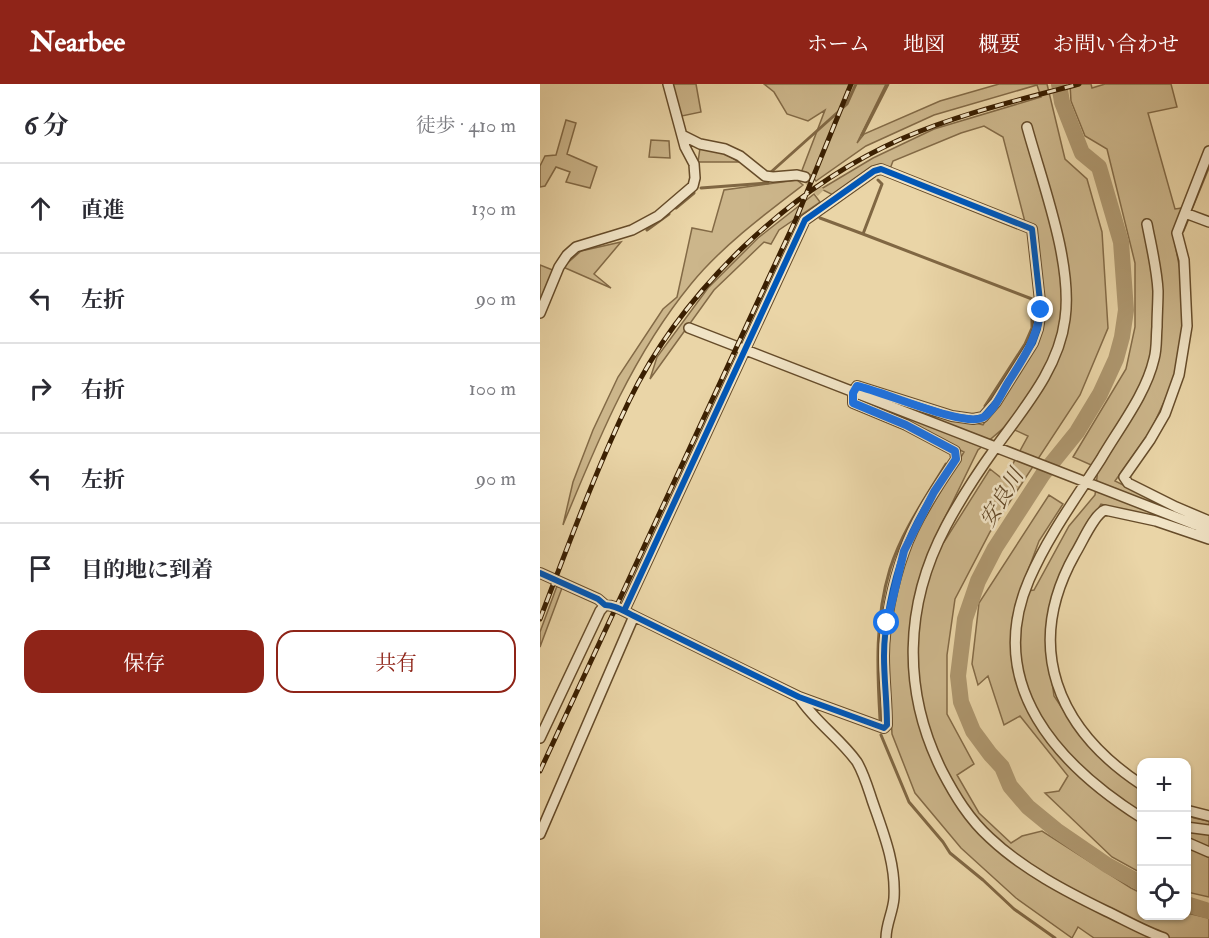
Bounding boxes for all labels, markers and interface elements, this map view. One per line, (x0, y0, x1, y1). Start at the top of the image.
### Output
text: Nearbee (30, 25, 125, 60)
text: ホーム (807, 31, 870, 58)
text: 地図 (903, 31, 945, 58)
text: 概要 (978, 31, 1020, 58)
text: お問い合わせ (1053, 31, 1179, 58)
text: 6 分 (24, 110, 69, 142)
text: 徒歩 · 410 m (416, 113, 516, 138)
icon: ahead (24, 192, 57, 225)
text: 直進 (81, 196, 125, 224)
text: 130 m (471, 196, 516, 221)
icon: left (24, 282, 57, 315)
text: 左折 (81, 286, 125, 314)
text: 90 m (476, 286, 516, 311)
route end (1027, 296, 1053, 322)
icon: right (24, 372, 57, 405)
text: 右折 (81, 376, 125, 404)
text: 100 m (469, 376, 516, 401)
icon: left (24, 462, 57, 495)
water label: 安良川 (974, 462, 1031, 532)
text: 左折 (81, 466, 125, 494)
text: 90 m (476, 466, 516, 491)
icon: arrive (24, 552, 57, 585)
text: 目的地に到着 (81, 556, 213, 584)
route start (873, 609, 899, 635)
button: 保存 (24, 630, 264, 693)
button: 共有 (276, 630, 516, 693)
map controls (1137, 758, 1191, 920)
button: + (1137, 758, 1191, 812)
button: − (1137, 812, 1191, 866)
button: locate (1137, 866, 1191, 920)

